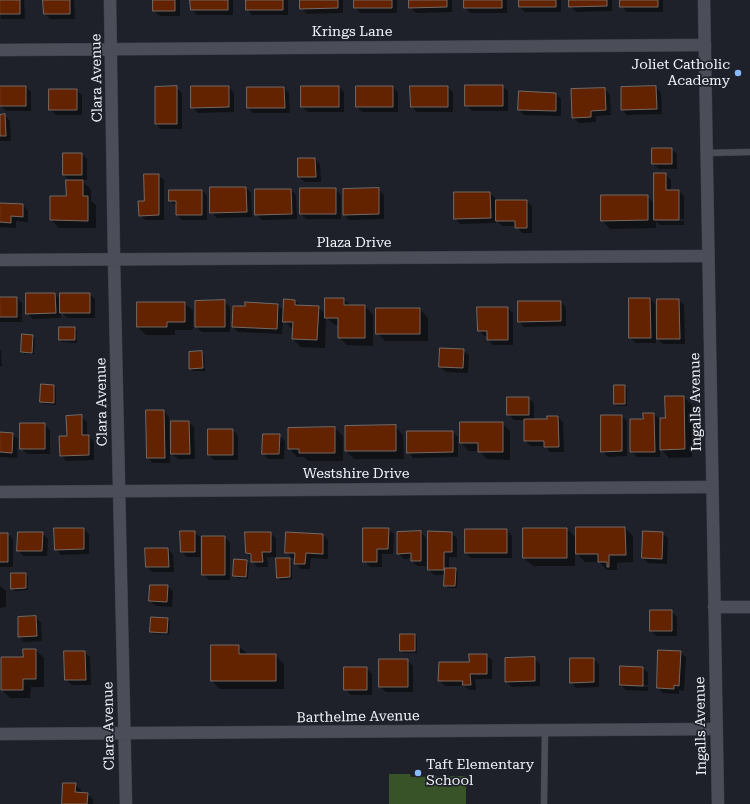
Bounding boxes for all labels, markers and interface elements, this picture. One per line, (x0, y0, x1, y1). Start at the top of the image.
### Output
street label: Krings Lane (312, 24, 392, 40)
street label: Clara Avenue (88, 33, 106, 123)
place label: Joliet Catholic Academy (631, 57, 730, 90)
marker: Joliet Catholic Academy (733, 68, 743, 78)
street label: Plaza Drive (316, 235, 392, 251)
street label: Ingalls Avenue (687, 353, 705, 451)
street label: Clara Avenue (93, 357, 111, 447)
street label: Westshire Drive (303, 466, 409, 482)
street label: Ingalls Avenue (692, 677, 710, 775)
street label: Clara Avenue (100, 681, 118, 771)
street label: Barthelme Avenue (296, 708, 420, 726)
place label: Taft Elementary School (426, 757, 534, 790)
marker: Taft Elementary School (413, 768, 423, 778)

